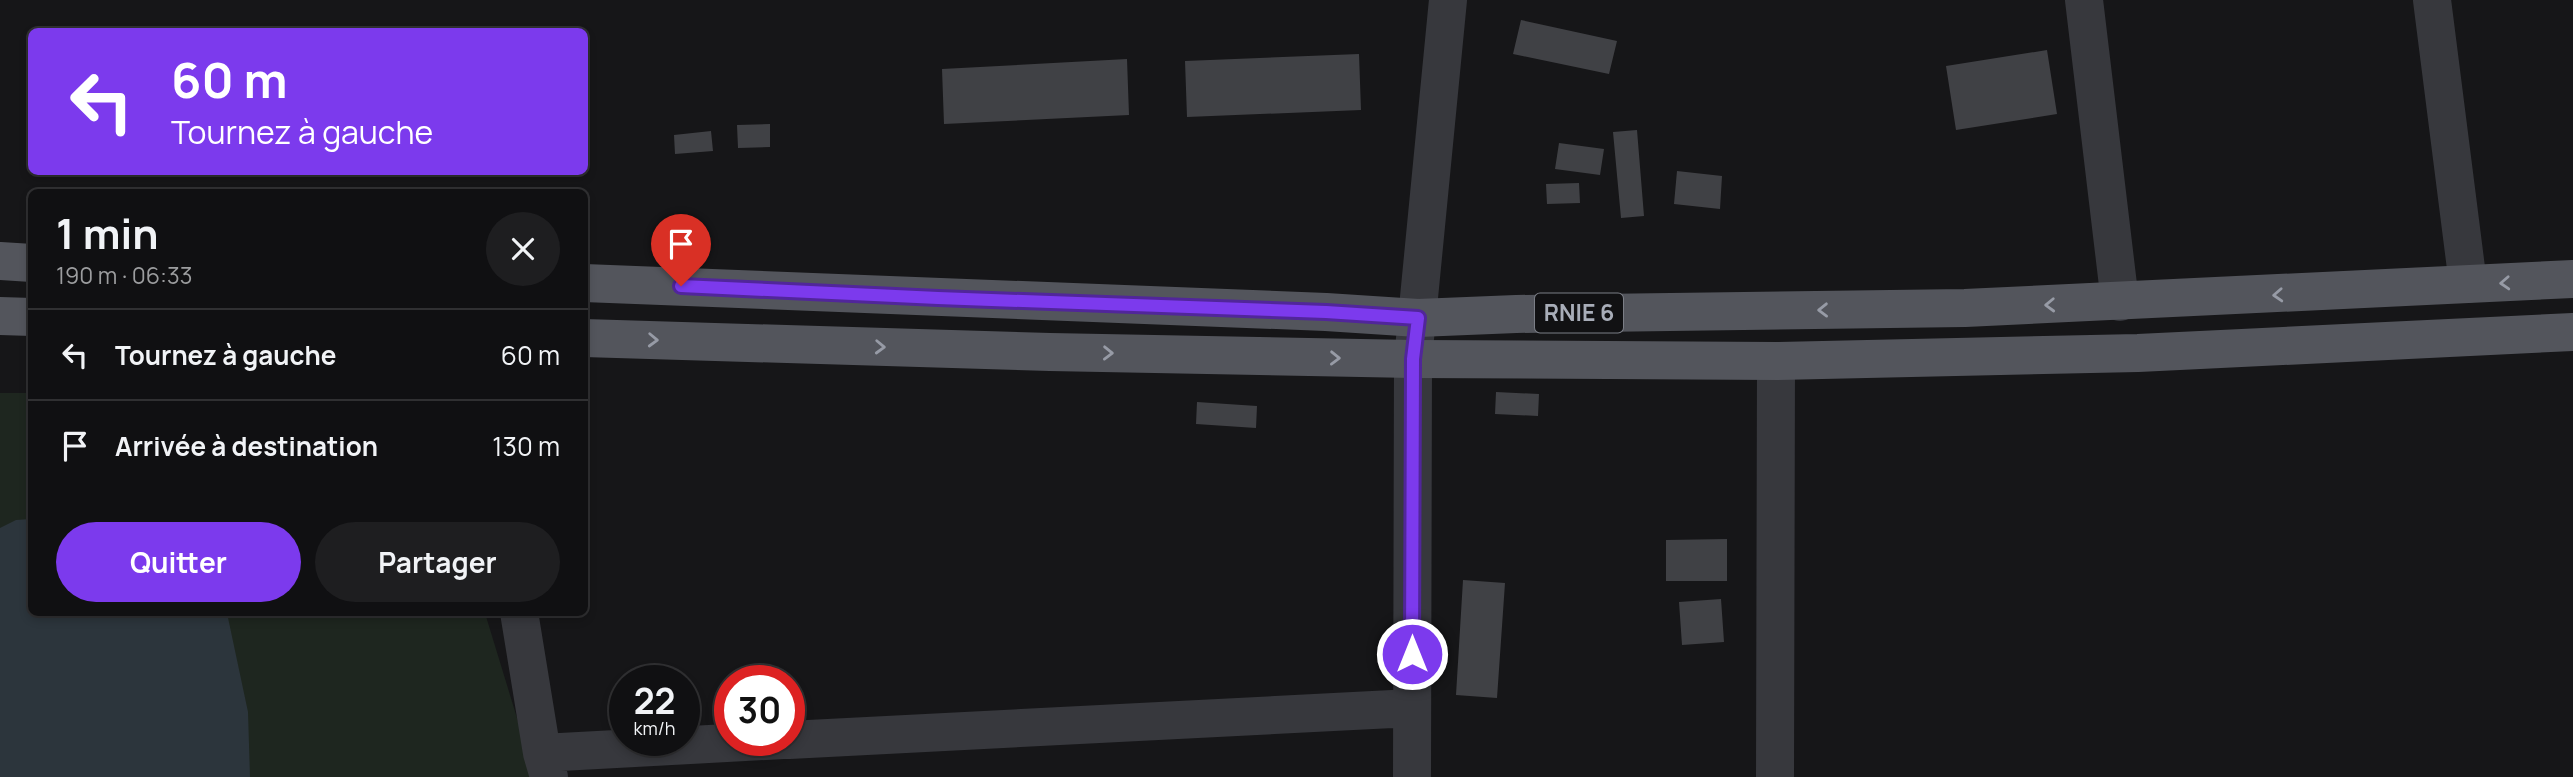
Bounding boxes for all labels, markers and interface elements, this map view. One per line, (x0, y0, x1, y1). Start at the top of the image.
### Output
text: 60 m (171, 46, 288, 113)
icon: left (56, 56, 147, 147)
text: Tournez à gauche (171, 110, 433, 154)
text: 1 min (56, 204, 159, 262)
button: close (486, 212, 560, 286)
pin (651, 214, 711, 286)
icon: arrive (662, 225, 700, 263)
text: 190 m · 06:33 (56, 259, 192, 291)
one-way arrow (2499, 275, 2510, 290)
one-way arrow (2272, 287, 2283, 302)
road number: RNIE 6 (1535, 294, 1623, 332)
one-way arrow (2045, 297, 2056, 312)
one-way arrow (1817, 302, 1828, 318)
one-way arrow (648, 332, 658, 348)
icon: left (56, 336, 94, 374)
text: Tournez à gauche (115, 337, 336, 373)
text: 60 m (501, 337, 560, 373)
one-way arrow (875, 339, 886, 355)
one-way arrow (1103, 345, 1113, 361)
one-way arrow (1330, 350, 1341, 365)
icon: arrive (56, 427, 94, 465)
text: Arrivée à destination (115, 428, 378, 464)
text: 130 m (492, 428, 560, 464)
button: Quitter (56, 522, 301, 602)
button: Partager (315, 522, 560, 602)
position arrow (1375, 617, 1449, 691)
speed limit sign: 30 (714, 665, 805, 756)
text: 22 (634, 677, 675, 725)
text: km/h (634, 716, 675, 740)

